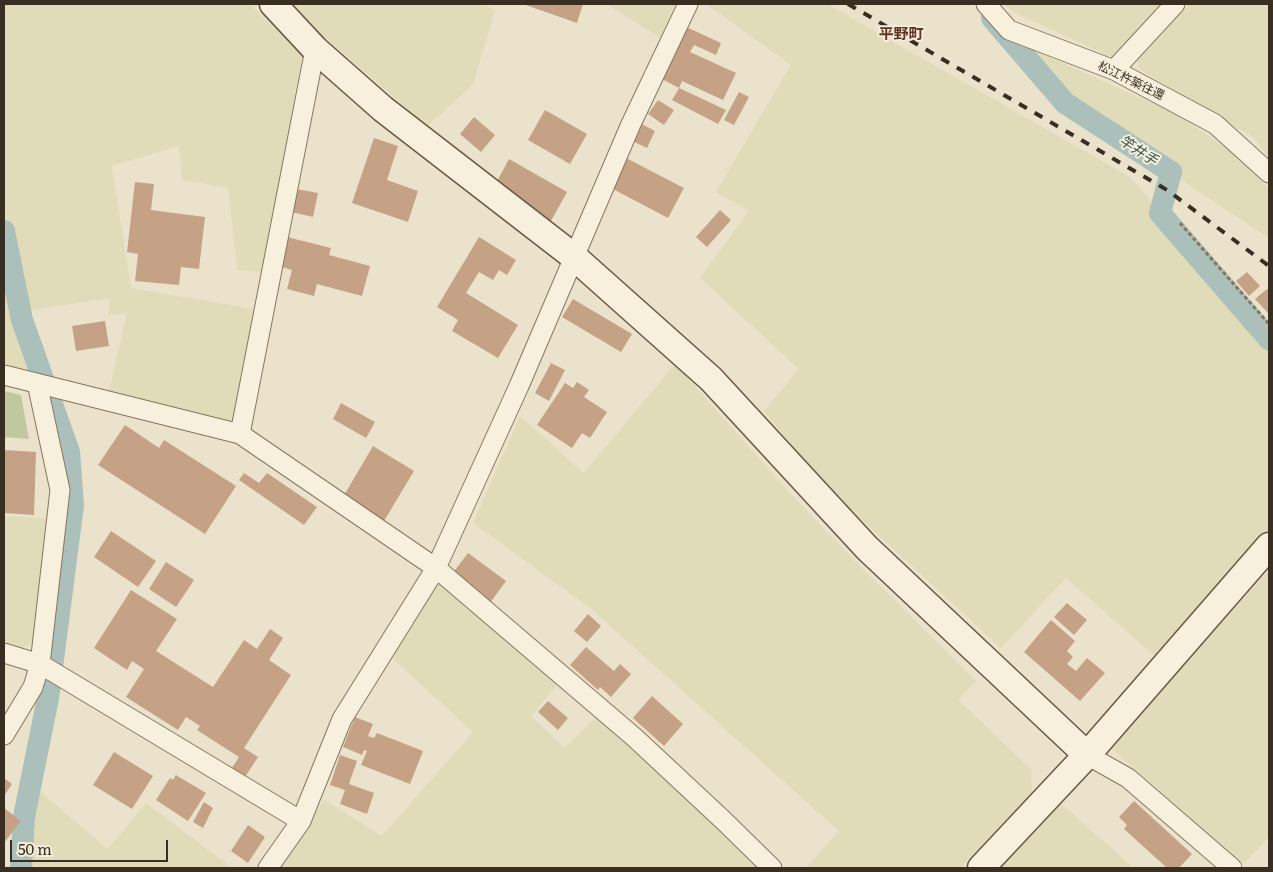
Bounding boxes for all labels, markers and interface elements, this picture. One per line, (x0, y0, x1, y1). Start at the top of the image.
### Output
district label: 平野町 (879, 26, 923, 44)
street label: 松江杵築往還 (1095, 59, 1167, 103)
water label: 竿井手 (1116, 133, 1160, 169)
scale bar (12, 830, 170, 862)
text: 50 m (18, 837, 52, 860)

